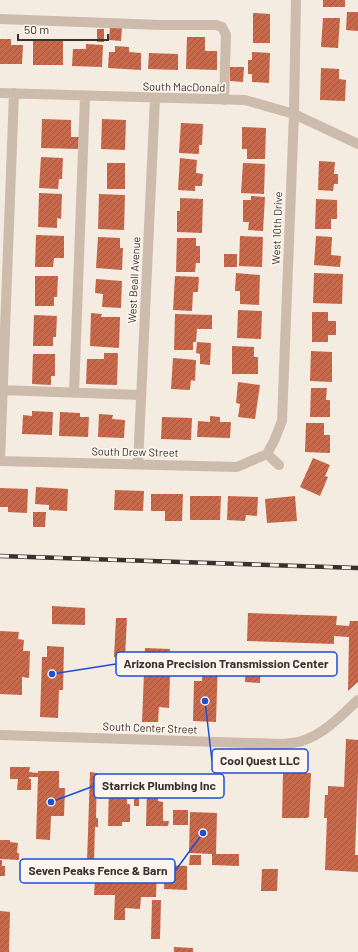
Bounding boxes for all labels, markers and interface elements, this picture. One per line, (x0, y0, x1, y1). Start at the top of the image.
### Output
scale bar (18, 16, 108, 42)
text: 50 m (24, 22, 49, 36)
street label: South MacDonald (143, 79, 225, 94)
street label: West 10th Drive (269, 191, 284, 265)
street label: West Beall Avenue (125, 236, 142, 324)
street label: South Drew Street (91, 444, 179, 459)
callout: Arizona Precision Transmission Center (116, 652, 337, 676)
text: Arizona Precision Transmission Center (123, 656, 329, 670)
street label: South Center Street (102, 719, 198, 736)
callout: Cool Quest LLC (212, 749, 308, 773)
text: Cool Quest LLC (220, 753, 300, 767)
callout: Starrick Plumbing Inc (94, 774, 224, 798)
text: Starrick Plumbing Inc (102, 778, 216, 792)
callout: Seven Peaks Fence & Barn (20, 859, 175, 883)
text: Seven Peaks Fence & Barn (28, 863, 168, 877)

